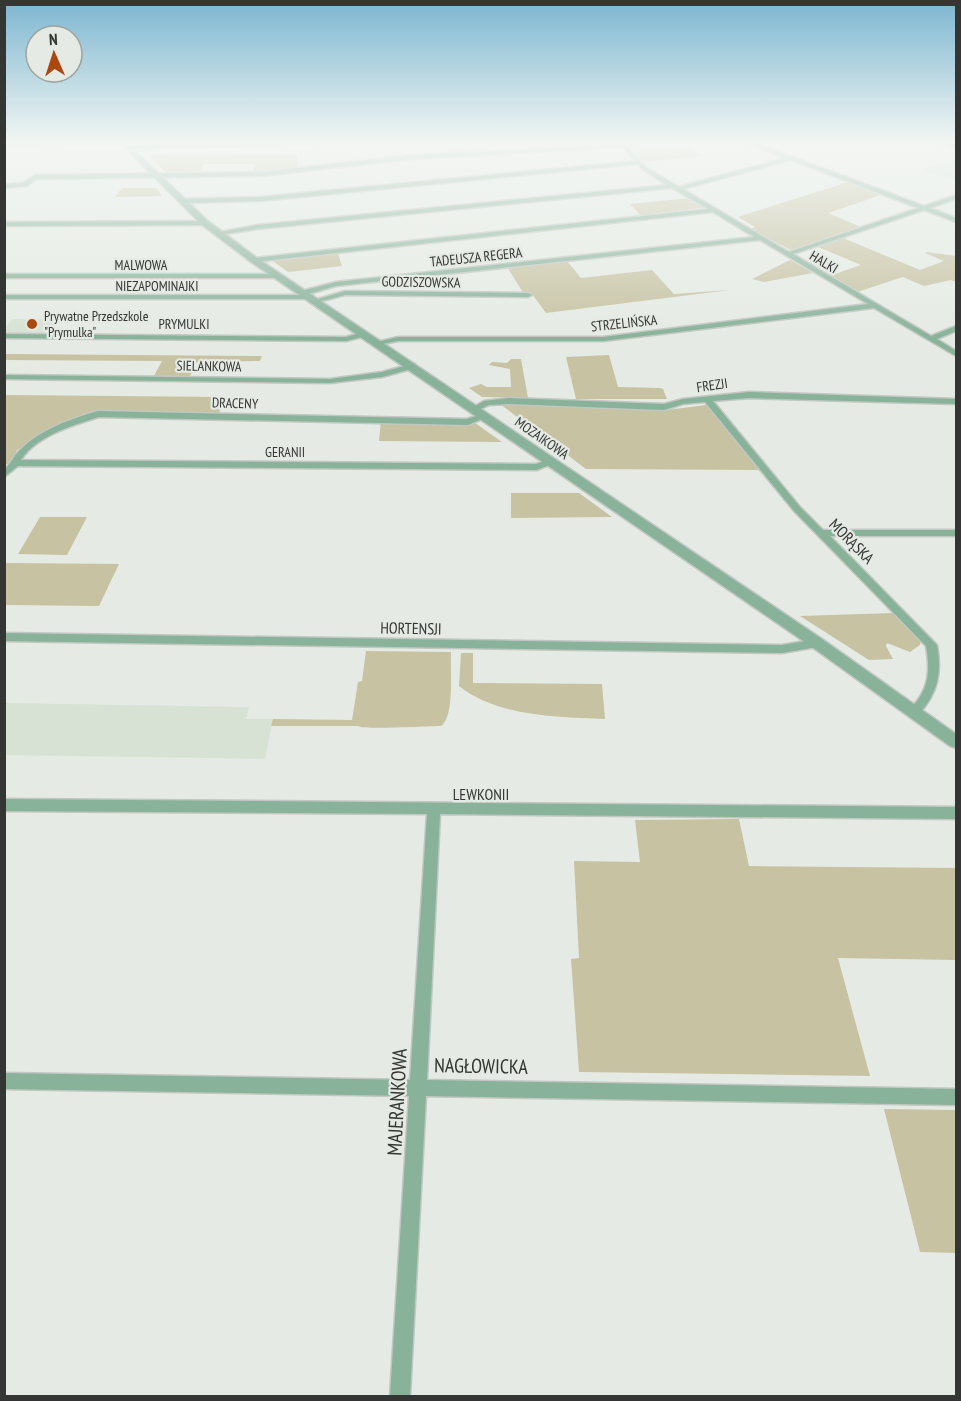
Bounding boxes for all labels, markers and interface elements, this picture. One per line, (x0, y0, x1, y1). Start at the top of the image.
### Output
north arrow (24, 24, 84, 84)
text: N (48, 29, 58, 49)
street label: TADEUSZA REGERA (429, 243, 523, 271)
street label: HALKI (806, 247, 842, 277)
street label: MALWOWA (115, 256, 168, 274)
street label: GODZISZOWSKA (381, 272, 461, 292)
street label: NIEZAPOMINAJKI (115, 277, 199, 295)
place label: Prywatne Przedszkole "Prymulka" (44, 307, 149, 341)
street label: STRZELIŃSKA (590, 311, 658, 335)
street label: PRYMULKI (159, 315, 209, 333)
marker: Prywatne Przedszkole "Prymulka" (25, 317, 39, 331)
street label: SIELANKOWA (176, 356, 242, 376)
street label: FREZJI (695, 374, 729, 396)
street label: DRACENY (211, 393, 259, 413)
street label: MOZAIKOWA (511, 413, 573, 463)
street label: GERANII (265, 443, 305, 461)
street label: MORĄSKA (825, 514, 879, 568)
street label: HORTENSJI (380, 617, 442, 639)
street label: LEWKONII (453, 784, 509, 804)
street label: MAJERANKOWA (381, 1047, 413, 1156)
street label: NAGŁOWICKA (434, 1052, 529, 1080)

